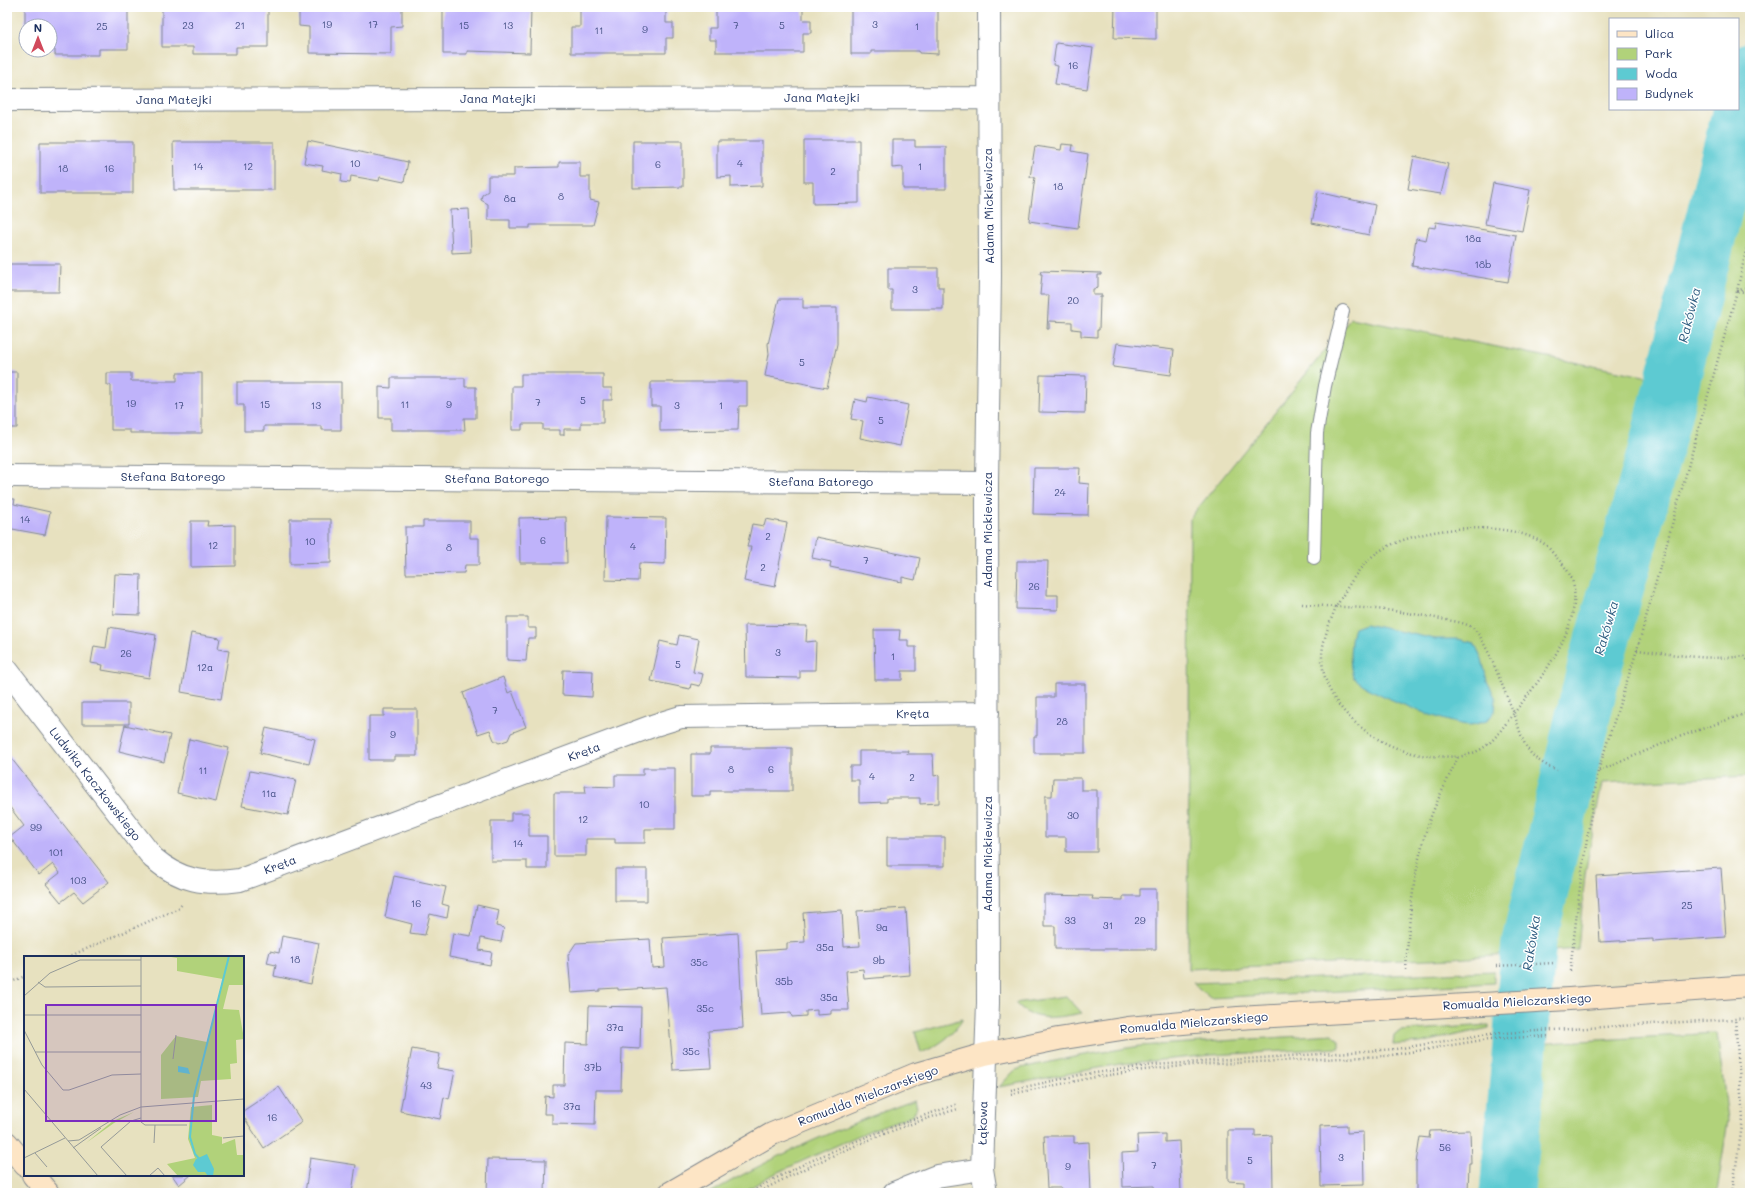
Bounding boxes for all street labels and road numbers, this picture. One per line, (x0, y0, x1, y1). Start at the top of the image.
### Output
street label: Jana Matejki (784, 89, 860, 105)
street label: Jana Matejki (460, 90, 536, 106)
street label: Jana Matejki (136, 91, 212, 107)
street label: Adama Mickiewicza (979, 148, 997, 264)
street label: Stefana Batorego (121, 468, 225, 484)
street label: Stefana Batorego (445, 470, 549, 486)
street label: Adama Mickiewicza (979, 472, 995, 588)
street label: Stefana Batorego (769, 473, 873, 489)
street label: Kręta (896, 705, 930, 721)
street label: Ludwika Kaczkowskiego (46, 723, 145, 843)
street label: Kręta (565, 738, 602, 764)
street label: Adama Mickiewicza (979, 796, 995, 912)
street label: Kręta (261, 851, 298, 877)
street label: Romualda Mielczarskiego (1442, 989, 1592, 1013)
street label: Romualda Mielczarskiego (1119, 1008, 1269, 1036)
street label: Romualda Mielczarskiego (795, 1061, 940, 1129)
street label: Łąkowa (974, 1101, 990, 1145)

